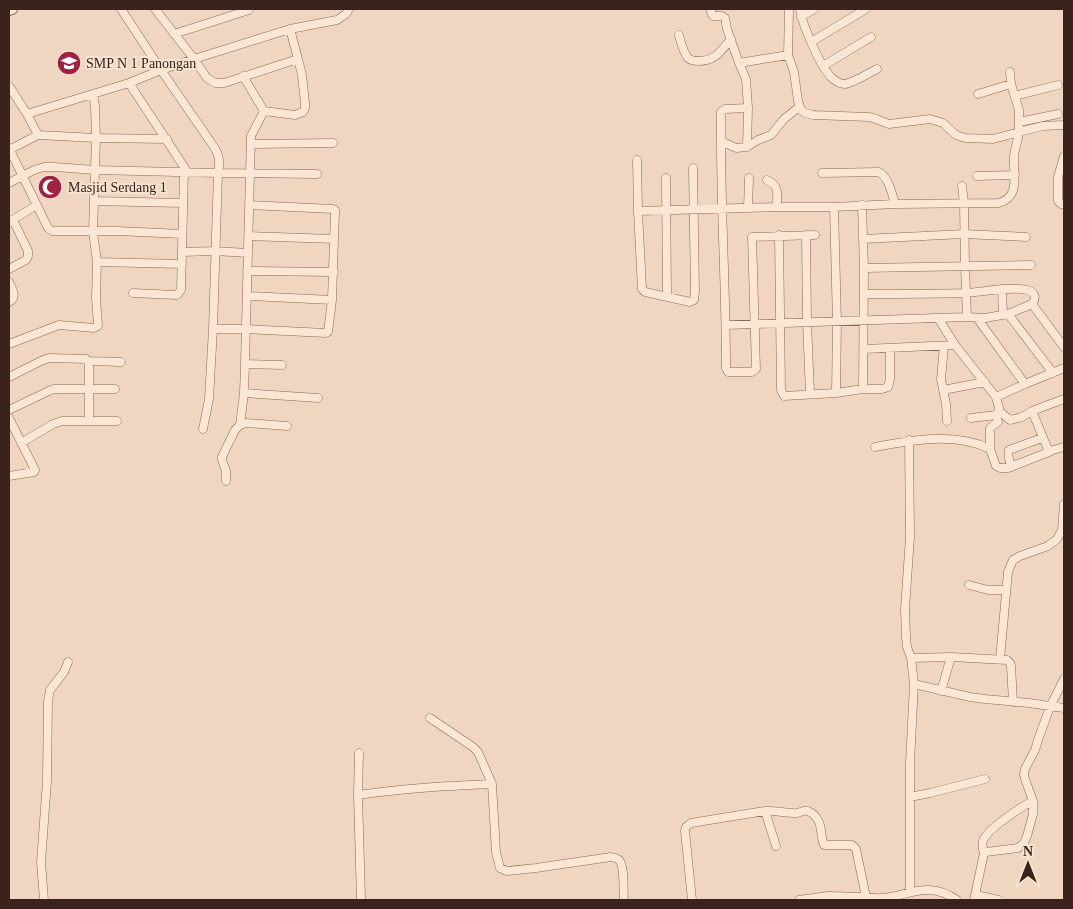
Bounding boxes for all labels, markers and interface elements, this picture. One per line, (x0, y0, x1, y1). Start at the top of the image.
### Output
school or university icon: SMP N 1 Panongan (56, 50, 82, 76)
place label: SMP N 1 Panongan (86, 56, 196, 71)
mosque icon: Masjid Serdang 1 (37, 174, 63, 200)
place label: Masjid Serdang 1 (68, 180, 167, 195)
north arrow (1003, 839, 1053, 889)
text: N (1023, 844, 1033, 859)

